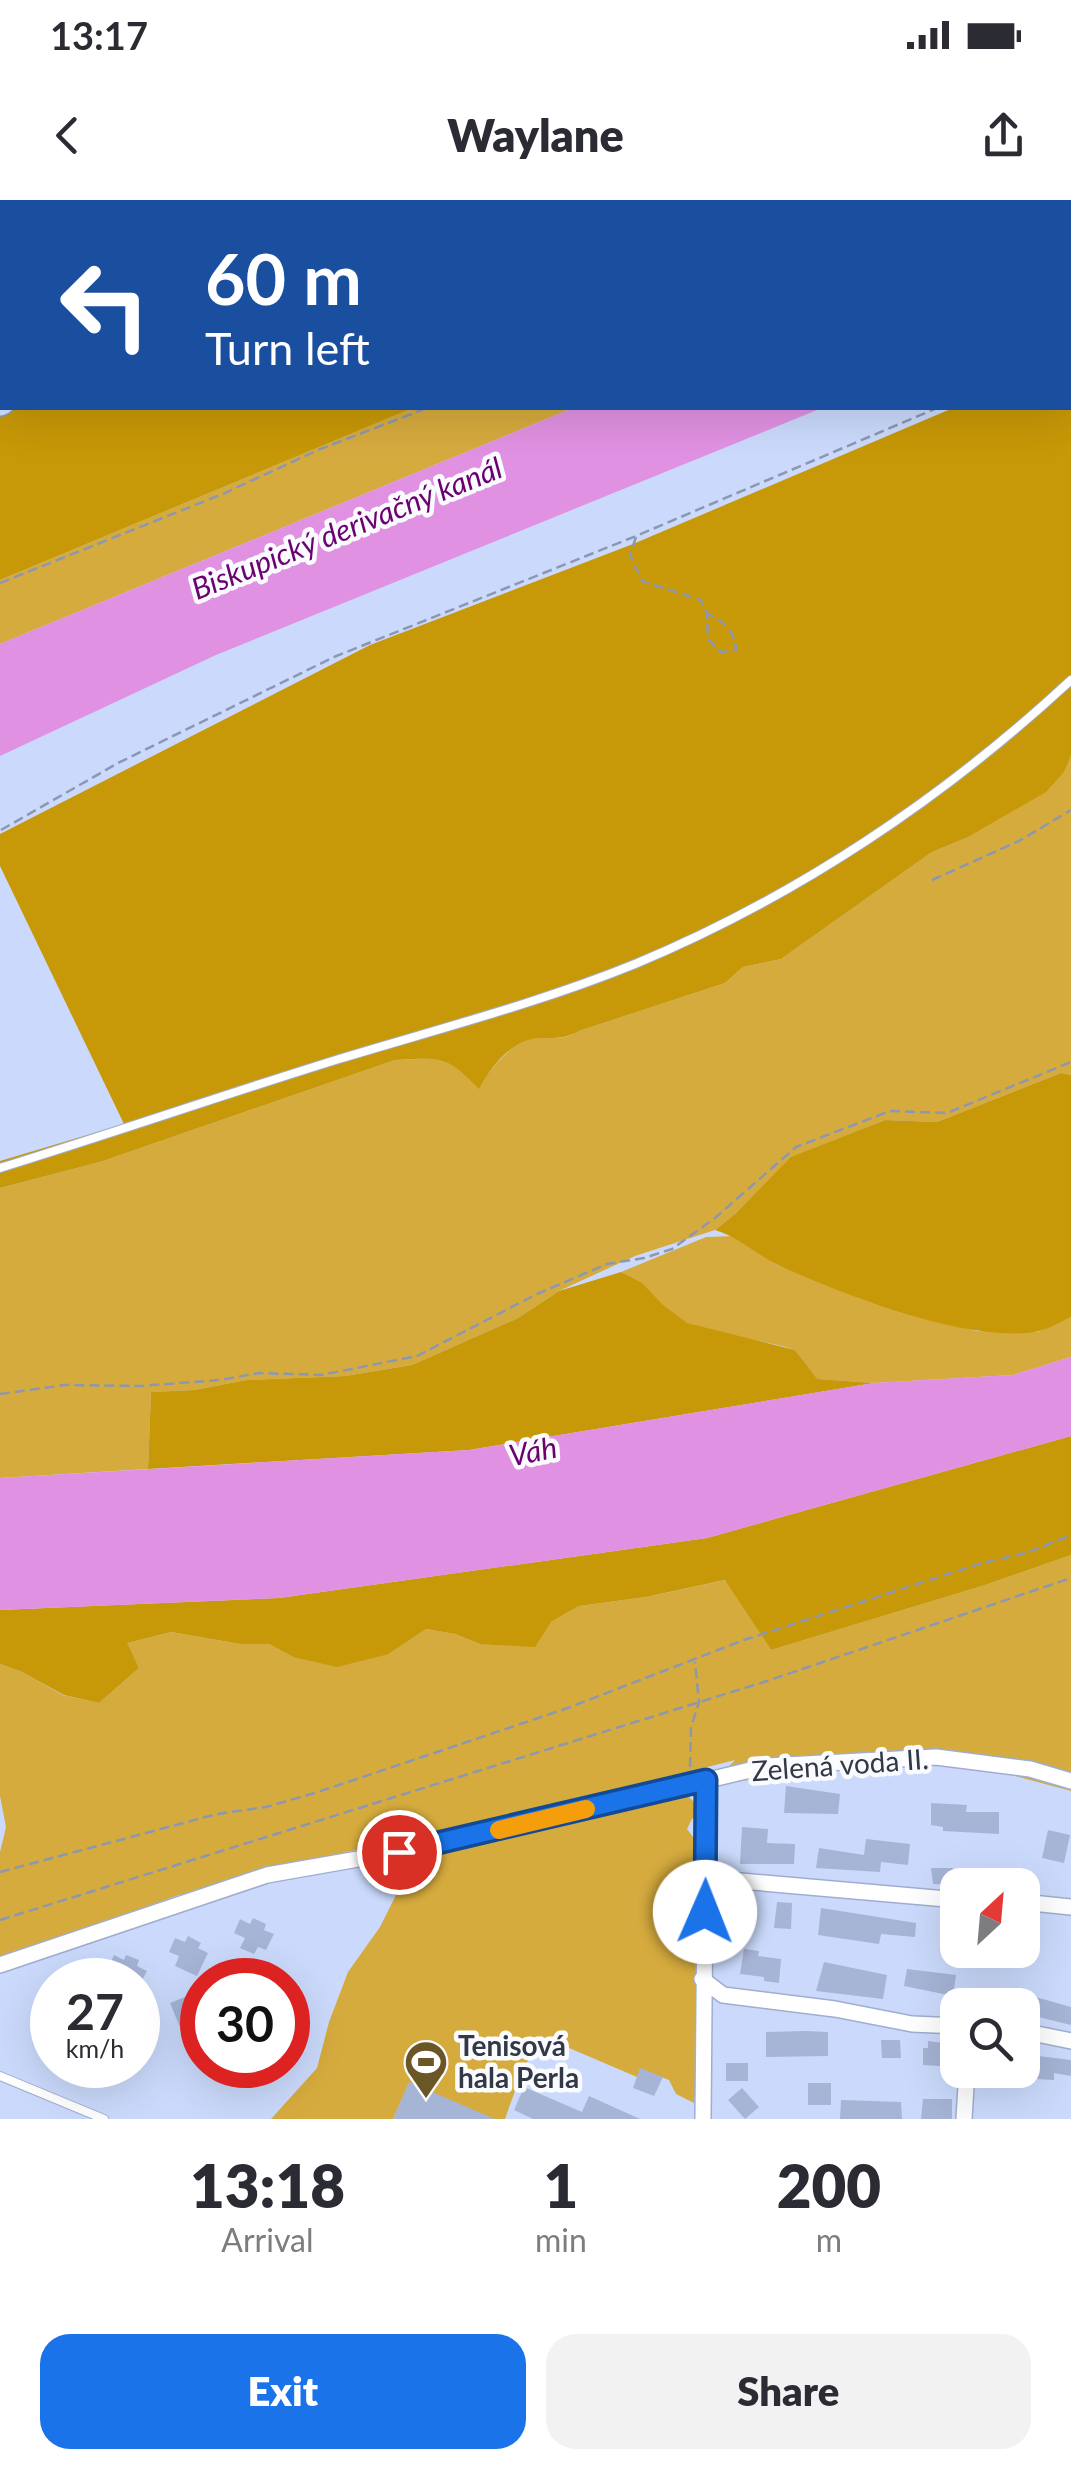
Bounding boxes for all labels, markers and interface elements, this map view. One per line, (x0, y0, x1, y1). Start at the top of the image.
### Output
text: 13:17 (50, 12, 148, 58)
icon: back (40, 108, 95, 163)
text: Waylane (447, 108, 624, 162)
icon: share (976, 108, 1031, 163)
text: 60 m (205, 236, 362, 320)
icon: left (40, 240, 170, 370)
text: Turn left (205, 321, 370, 375)
water label: Biskupický derivačný kanál (186, 448, 507, 606)
water label: Váh (506, 1428, 560, 1472)
street label: Zelená voda II. (750, 1741, 930, 1787)
pin (357, 1810, 442, 1895)
icon: arrive (372, 1825, 427, 1880)
position arrow (653, 1860, 757, 1964)
north arrow (940, 1868, 1040, 1968)
map controls (940, 1868, 1040, 2088)
speed limit sign: 30 (180, 1958, 310, 2088)
text: 27 (66, 1981, 124, 2041)
button: search (940, 1988, 1040, 2088)
place label: Tenisová hala Perla (458, 2028, 579, 2094)
text: km/h (66, 2033, 124, 2063)
sports icon: Tenisová hala Perla (403, 2039, 449, 2100)
text: 13:18 (190, 2149, 345, 2221)
text: 1 (543, 2149, 578, 2221)
text: 200 (777, 2149, 881, 2221)
text: Arrival (221, 2220, 314, 2259)
text: min (535, 2220, 587, 2259)
text: m (816, 2220, 842, 2259)
button: Exit (40, 2334, 526, 2449)
button: Share (546, 2334, 1031, 2449)

